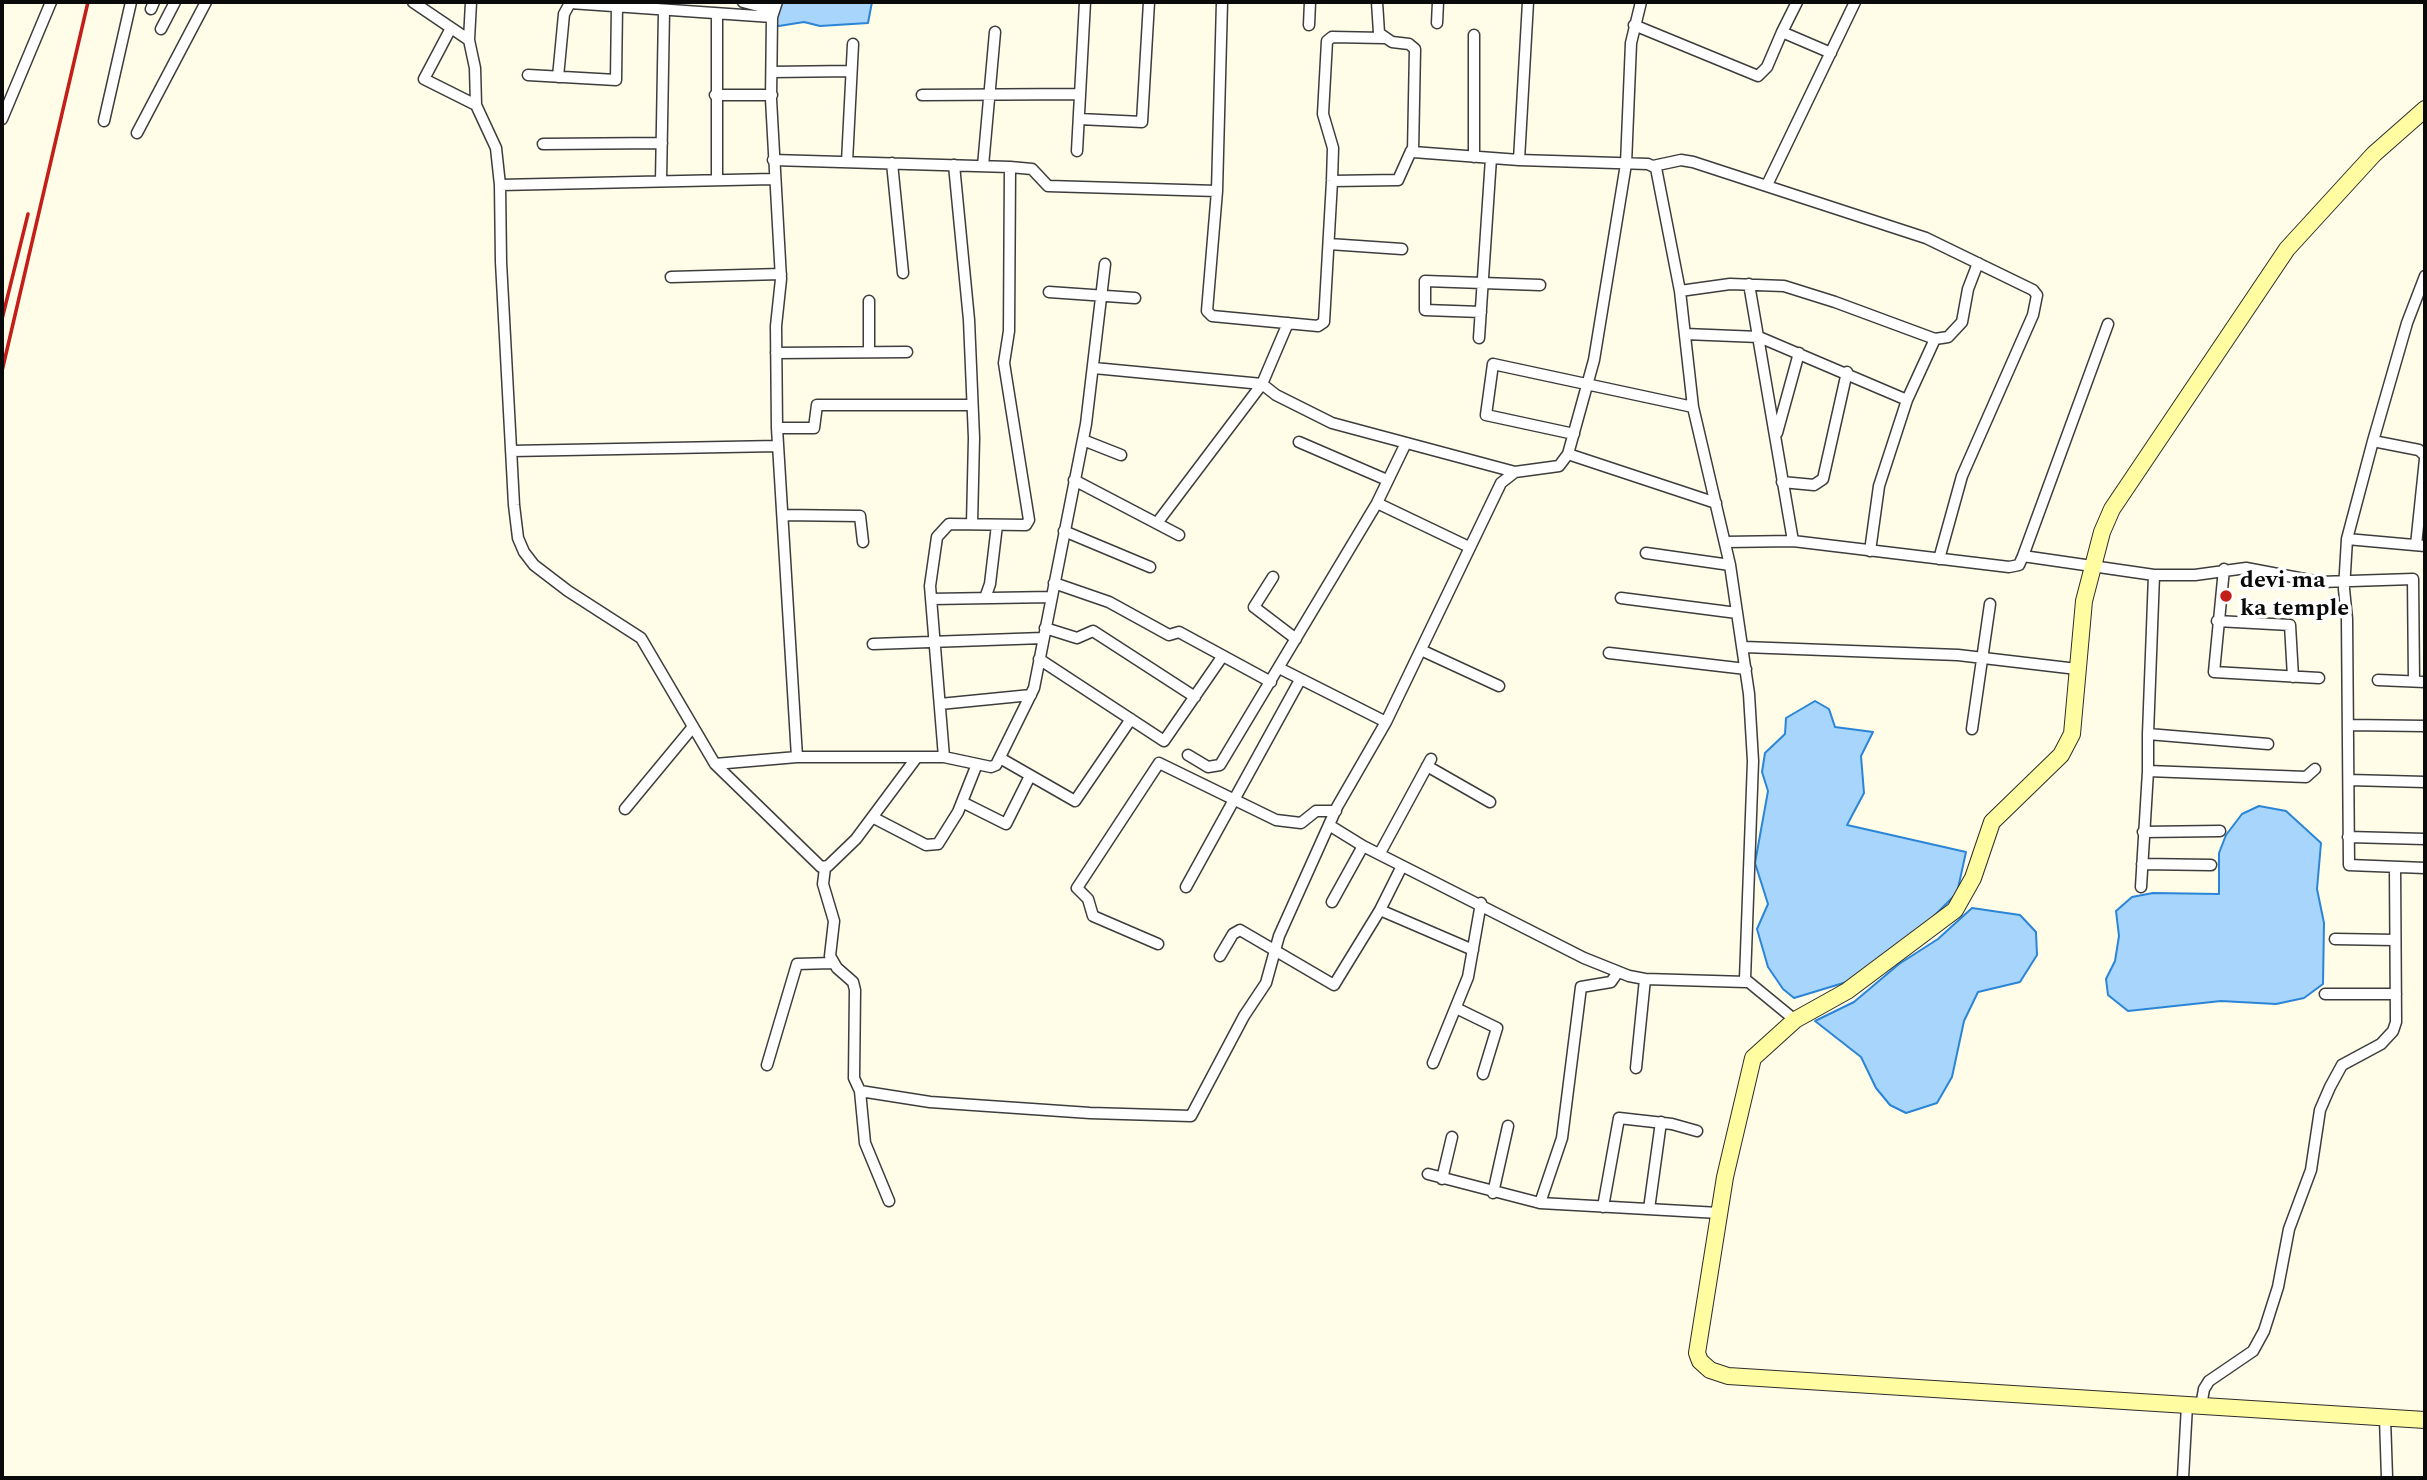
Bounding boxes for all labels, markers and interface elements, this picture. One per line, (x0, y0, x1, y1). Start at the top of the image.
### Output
place label: devi ma ka temple (2240, 568, 2349, 624)
marker: devi ma ka temple (2218, 588, 2234, 604)

